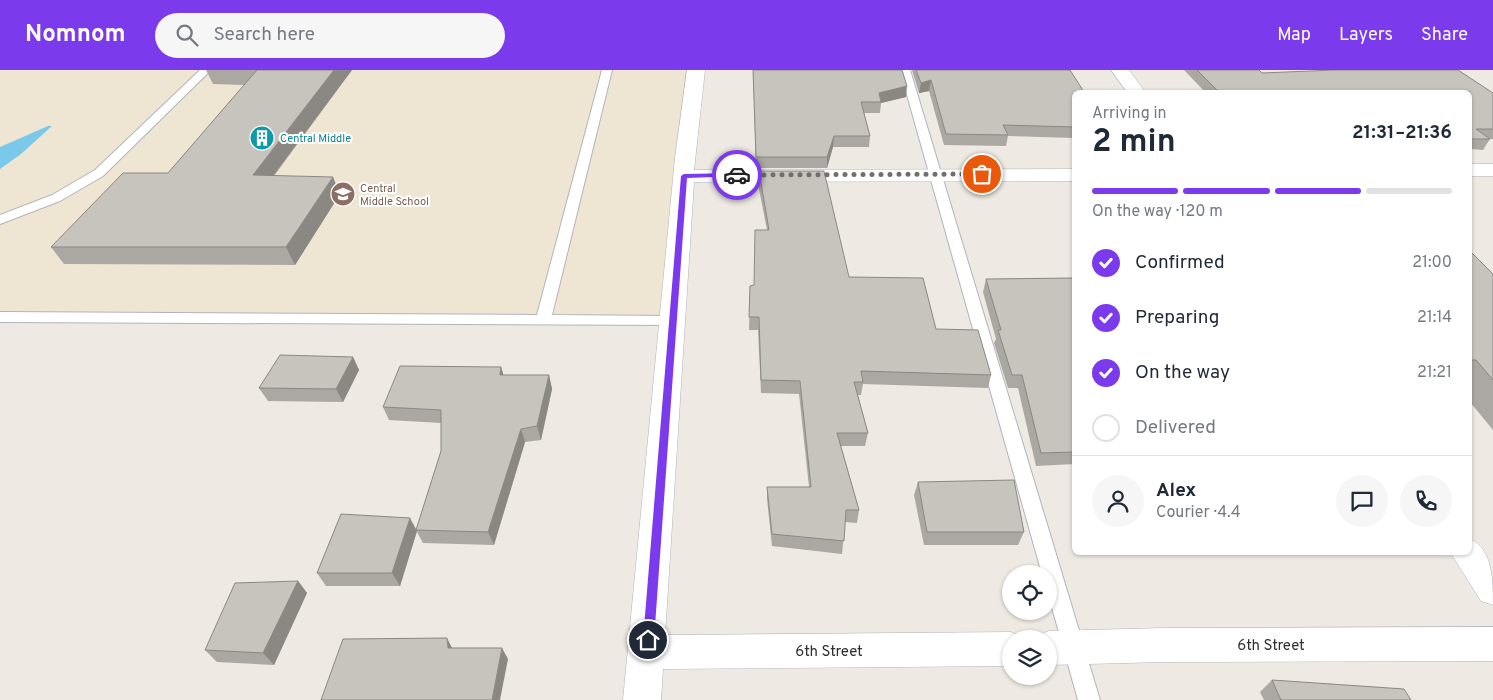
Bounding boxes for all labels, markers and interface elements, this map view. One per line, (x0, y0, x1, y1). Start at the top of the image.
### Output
search box (155, 13, 505, 58)
text: Nomnom (25, 20, 125, 50)
icon: search (173, 21, 201, 49)
text: Search here (213, 23, 315, 47)
text: Map (1277, 24, 1311, 47)
text: Layers (1339, 24, 1393, 47)
text: Share (1421, 24, 1468, 47)
text: Arriving in (1092, 104, 1167, 124)
text: 21:31–21:36 (1352, 121, 1452, 145)
text: 2 min (1092, 123, 1176, 163)
building icon: Central Middle (249, 125, 275, 151)
place label: Central Middle (280, 132, 351, 146)
courier (712, 150, 762, 200)
pin (961, 153, 1003, 195)
icon: bag (968, 160, 996, 188)
icon: car (723, 161, 751, 189)
school or university icon: Central Middle School (330, 181, 356, 207)
place label: Central Middle School (360, 182, 429, 209)
text: On the way · 120 m (1092, 202, 1223, 222)
icon: check (1092, 249, 1120, 277)
text: Confirmed (1135, 251, 1225, 275)
text: 21:00 (1412, 253, 1452, 273)
icon: check (1092, 304, 1120, 332)
text: Preparing (1135, 306, 1219, 330)
text: 21:14 (1417, 308, 1452, 328)
icon: check (1092, 359, 1120, 387)
text: On the way (1135, 361, 1230, 385)
text: 21:21 (1417, 363, 1452, 383)
text: Delivered (1135, 416, 1216, 440)
button: person (1092, 475, 1144, 527)
button: chat (1336, 475, 1388, 527)
button: phone (1400, 475, 1452, 527)
text: Alex (1156, 479, 1196, 503)
text: Courier · 4.4 (1156, 503, 1241, 523)
map controls (1002, 565, 1057, 685)
button: locate (1002, 565, 1057, 620)
pin (627, 619, 669, 661)
icon: home (634, 626, 662, 654)
button: layers (1002, 630, 1057, 685)
street label: 6th Street (1237, 637, 1305, 656)
street label: 6th Street (795, 643, 863, 662)

